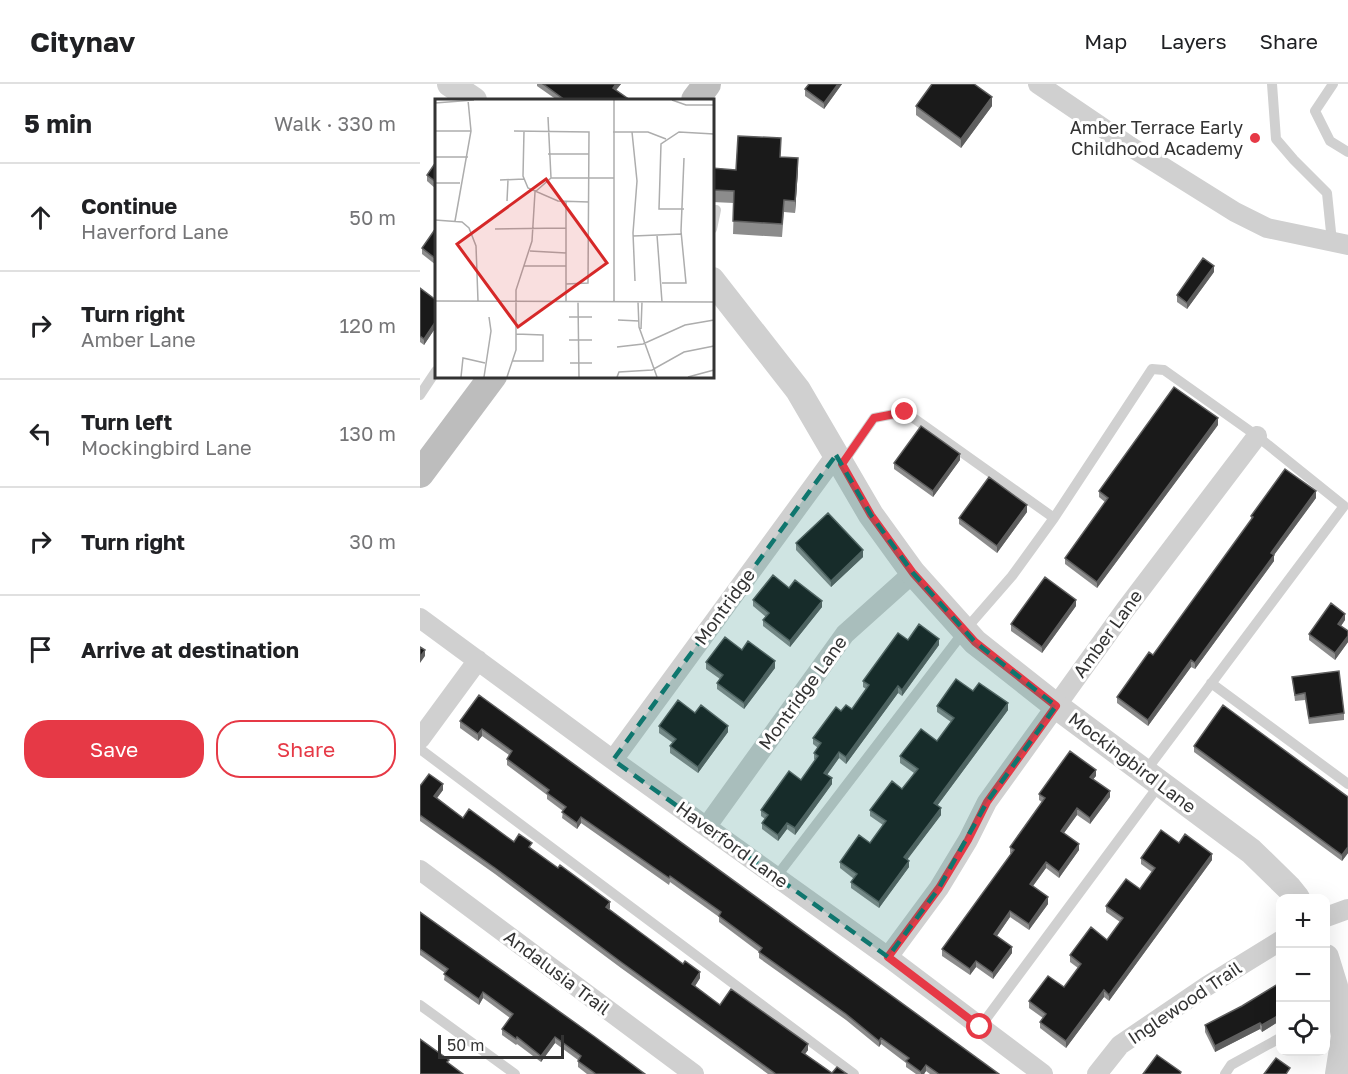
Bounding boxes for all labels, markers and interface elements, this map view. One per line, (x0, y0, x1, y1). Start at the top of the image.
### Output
text: Citynav (30, 25, 135, 58)
text: Map (1084, 28, 1127, 54)
text: Layers (1160, 28, 1227, 54)
text: Share (1260, 28, 1318, 54)
inset map (435, 99, 714, 378)
text: 5 min (24, 108, 92, 139)
text: Walk · 330 m (274, 111, 396, 135)
place label: Amber Terrace Early Childhood Academy (1070, 116, 1243, 159)
marker: Amber Terrace Early Childhood Academy (1248, 131, 1262, 145)
text: Continue (81, 192, 177, 219)
icon: ahead (24, 201, 57, 234)
text: 50 m (349, 205, 396, 229)
text: Haverford Lane (81, 219, 229, 243)
text: Turn right (81, 300, 185, 327)
icon: right (24, 309, 57, 342)
text: 120 m (340, 313, 396, 337)
text: Amber Lane (81, 327, 196, 351)
route end (891, 398, 917, 424)
text: Turn left (81, 408, 172, 435)
icon: left (24, 417, 57, 450)
text: 130 m (340, 421, 396, 445)
text: Mockingbird Lane (81, 435, 252, 459)
icon: right (24, 525, 57, 558)
text: Turn right (81, 528, 185, 555)
text: 30 m (349, 529, 396, 553)
street label: Montridge (689, 564, 759, 649)
street label: Amber Lane (1068, 585, 1146, 682)
street label: Montridge Lane (753, 631, 851, 754)
icon: arrive (24, 633, 57, 666)
text: Arrive at destination (81, 636, 299, 663)
street label: Mockingbird Lane (1065, 707, 1201, 817)
button: Save (24, 720, 204, 778)
button: Share (216, 720, 396, 778)
street label: Haverford Lane (672, 796, 793, 892)
map controls (1276, 894, 1330, 1056)
button: + (1276, 894, 1330, 948)
street label: Andalusia Trail (500, 925, 615, 1019)
button: − (1276, 948, 1330, 1002)
street label: Inglewood Trail (1123, 956, 1246, 1048)
button: locate (1276, 1002, 1330, 1056)
route start (966, 1013, 992, 1039)
scale bar (438, 1032, 564, 1060)
text: 50 m (447, 1035, 484, 1055)

